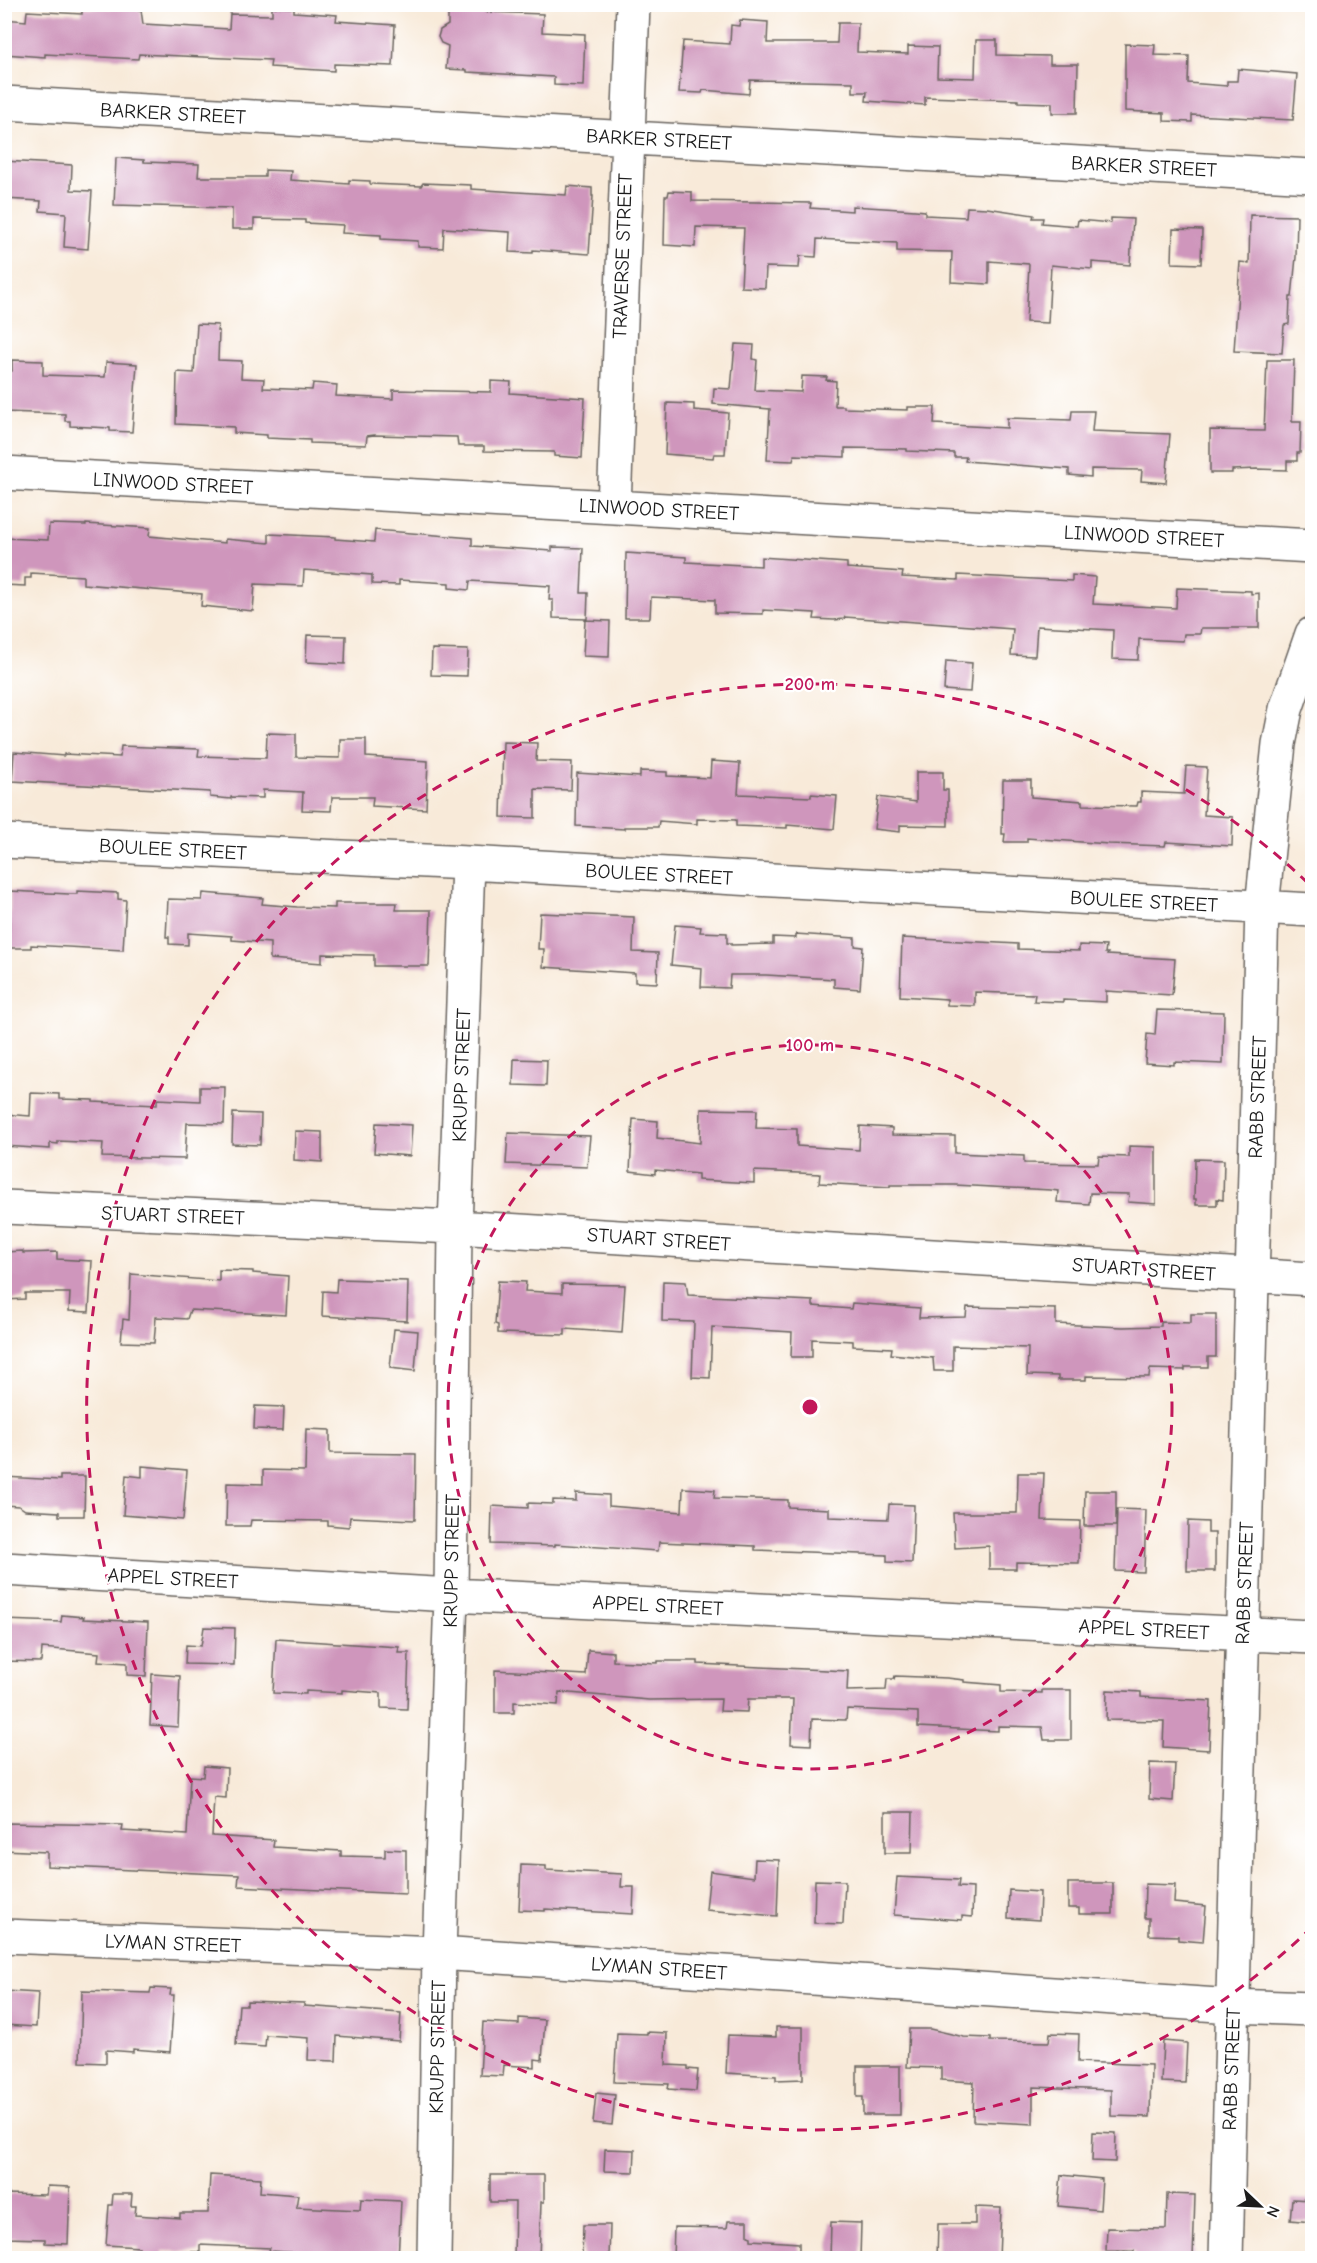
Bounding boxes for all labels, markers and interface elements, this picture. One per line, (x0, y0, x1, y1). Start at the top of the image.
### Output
street label: BARKER STREET (100, 98, 247, 129)
street label: BARKER STREET (586, 124, 733, 155)
street label: BARKER STREET (1071, 151, 1218, 182)
street label: TRAVERSE STREET (608, 172, 637, 339)
street label: LINWOOD STREET (92, 468, 254, 499)
street label: LINWOOD STREET (578, 494, 740, 525)
street label: LINWOOD STREET (1063, 521, 1225, 552)
text: 200 m (785, 674, 835, 695)
street label: BOULEE STREET (99, 834, 248, 865)
street label: BOULEE STREET (585, 859, 734, 890)
street label: BOULEE STREET (1070, 886, 1219, 917)
street label: KRUPP STREET (448, 1007, 475, 1142)
text: 100 m (786, 1035, 834, 1056)
street label: RABB STREET (1244, 1035, 1271, 1159)
street label: STUART STREET (101, 1202, 246, 1230)
street label: STUART STREET (587, 1223, 732, 1256)
street label: STUART STREET (1072, 1253, 1217, 1286)
centre of rings (800, 1397, 820, 1417)
street label: KRUPP STREET (439, 1493, 464, 1628)
street label: RABB STREET (1231, 1521, 1258, 1645)
street label: APPEL STREET (107, 1564, 239, 1593)
street label: APPEL STREET (592, 1591, 724, 1620)
street label: APPEL STREET (1078, 1615, 1210, 1644)
street label: LYMAN STREET (104, 1930, 242, 1957)
street label: LYMAN STREET (590, 1952, 728, 1985)
street label: KRUPP STREET (425, 1979, 450, 2114)
street label: RABB STREET (1218, 2007, 1245, 2131)
north arrow (1230, 2176, 1290, 2236)
text: N (1263, 2203, 1283, 2220)

